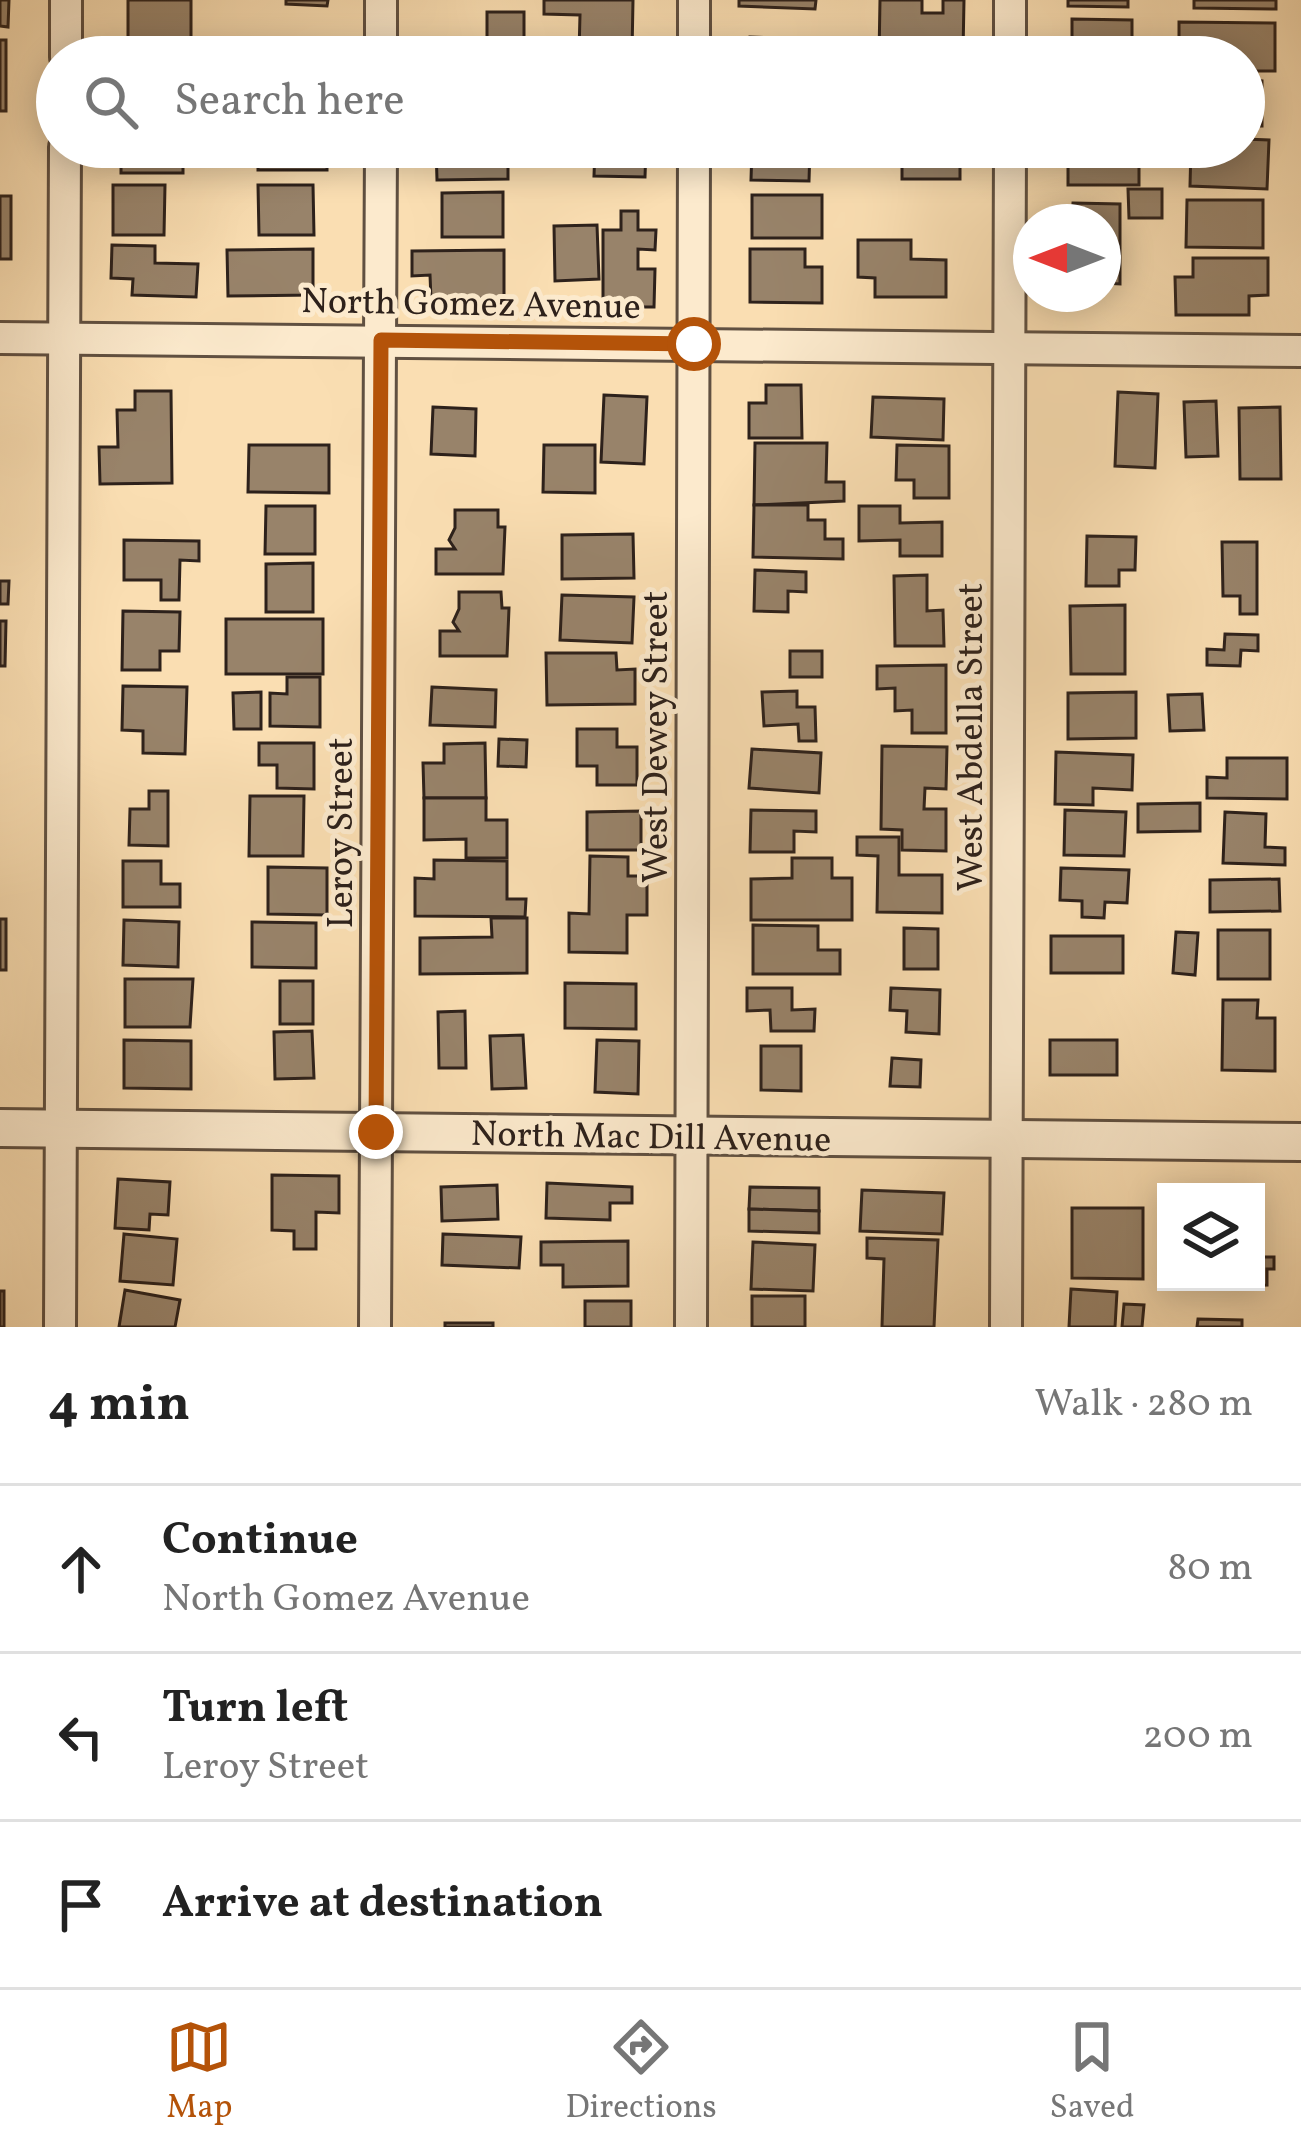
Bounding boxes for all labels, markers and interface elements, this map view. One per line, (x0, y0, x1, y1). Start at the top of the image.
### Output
search box (36, 36, 1265, 168)
icon: search (78, 69, 144, 135)
text: Search here (174, 71, 405, 134)
north arrow (1013, 204, 1121, 312)
street label: North Gomez Avenue (301, 278, 641, 334)
route start (667, 317, 721, 371)
street label: West Abdella Street (948, 583, 998, 891)
street label: West Dewey Street (633, 591, 683, 883)
street label: Leroy Street (318, 737, 368, 929)
route end (349, 1105, 403, 1159)
street label: North Mac Dill Avenue (470, 1111, 832, 1167)
map controls (1157, 1183, 1265, 1291)
button: layers (1157, 1183, 1265, 1291)
text: 4 min (48, 1370, 190, 1441)
text: Walk · 280 m (1035, 1378, 1253, 1432)
text: Continue (162, 1510, 358, 1573)
icon: ahead (48, 1536, 114, 1602)
text: 80 m (1167, 1542, 1253, 1596)
text: North Gomez Avenue (162, 1573, 530, 1627)
text: Turn left (162, 1678, 348, 1741)
icon: left (48, 1704, 114, 1770)
text: 200 m (1142, 1710, 1253, 1764)
text: Leroy Street (162, 1741, 369, 1795)
icon: arrive (48, 1872, 114, 1938)
text: Arrive at destination (162, 1873, 603, 1936)
tab: Map (166, 2014, 233, 2132)
tab: Directions (565, 2014, 717, 2132)
tab: Saved (1050, 2014, 1135, 2132)

